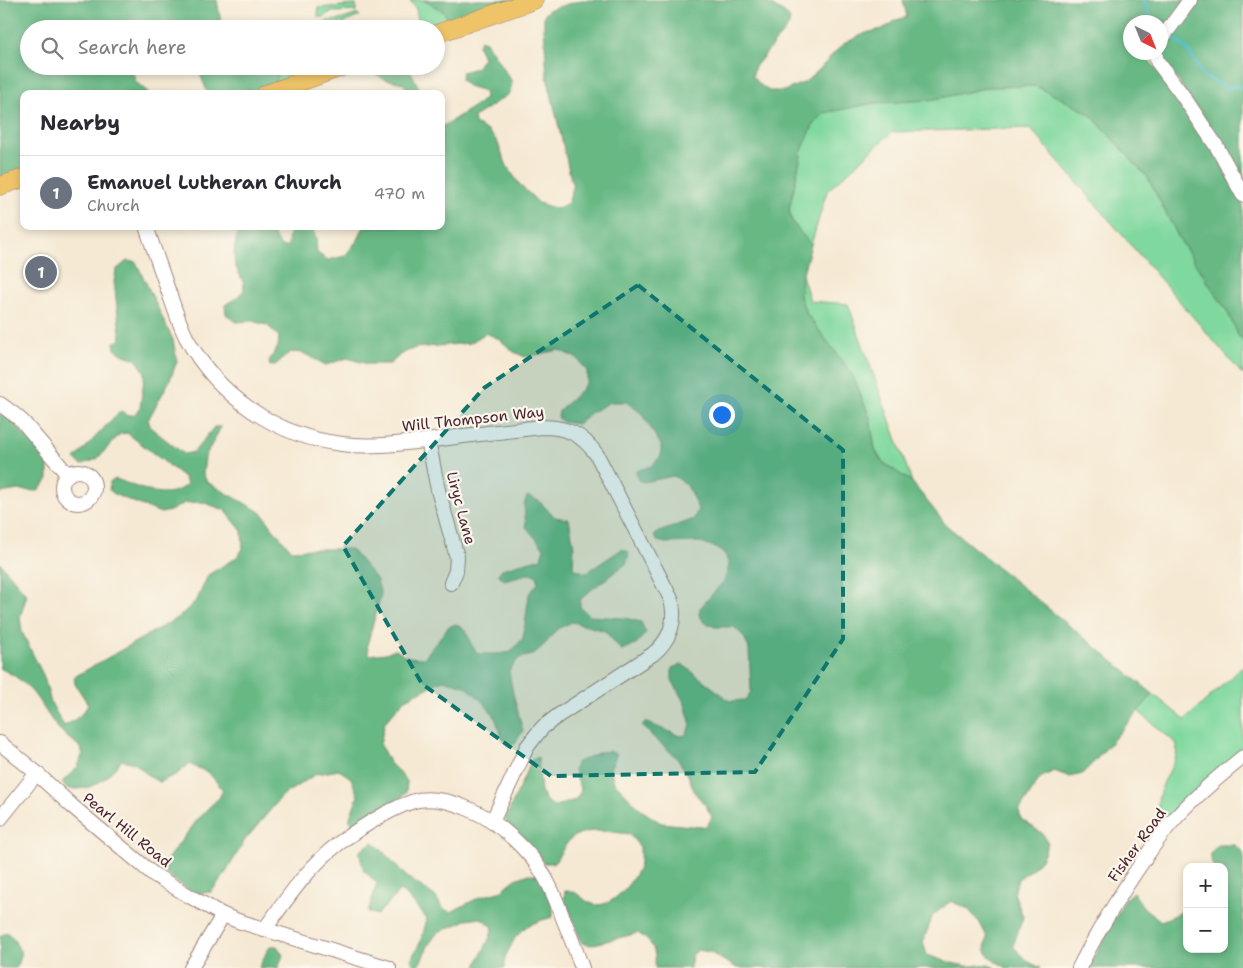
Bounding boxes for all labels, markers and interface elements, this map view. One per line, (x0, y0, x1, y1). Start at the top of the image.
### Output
north arrow (1123, 15, 1168, 60)
search box (20, 20, 445, 75)
icon: search (38, 34, 66, 62)
text: Search here (78, 35, 187, 60)
text: Nearby (40, 109, 120, 137)
text: Emanuel Lutheran Church (87, 170, 342, 195)
text: 1 (52, 183, 60, 204)
text: 470 m (374, 183, 425, 204)
text: Church (87, 195, 140, 216)
pin: 1 (25, 253, 57, 291)
street label: Will Thompson Way (401, 402, 545, 436)
your location (709, 402, 735, 428)
street label: Liryc Lane (442, 469, 480, 547)
street label: Pearl Hill Road (78, 788, 176, 872)
street label: Fisher Road (1103, 804, 1171, 886)
map controls (1183, 863, 1228, 953)
button: + (1183, 863, 1228, 908)
button: − (1183, 908, 1228, 953)

